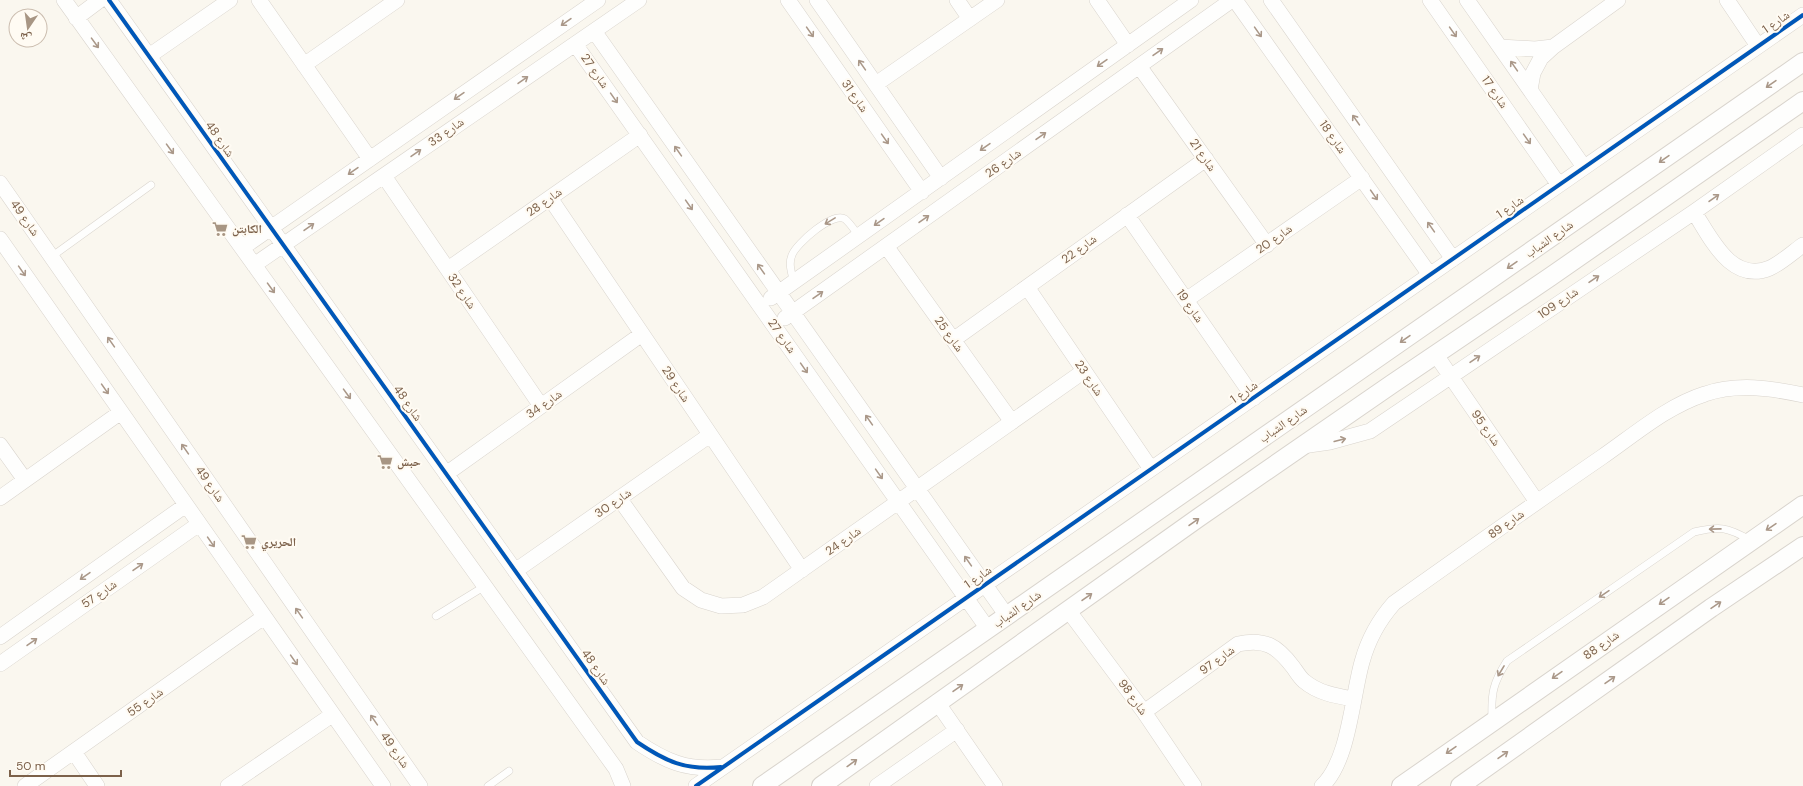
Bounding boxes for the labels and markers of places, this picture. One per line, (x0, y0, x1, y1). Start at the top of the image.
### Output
supermarket icon: الكابتن (211, 220, 229, 238)
place label: الكابتن (232, 221, 262, 237)
supermarket icon: حبش (376, 453, 394, 471)
place label: حبش (397, 454, 421, 470)
supermarket icon: الحريري (240, 533, 258, 551)
place label: الحريري (261, 534, 296, 552)

